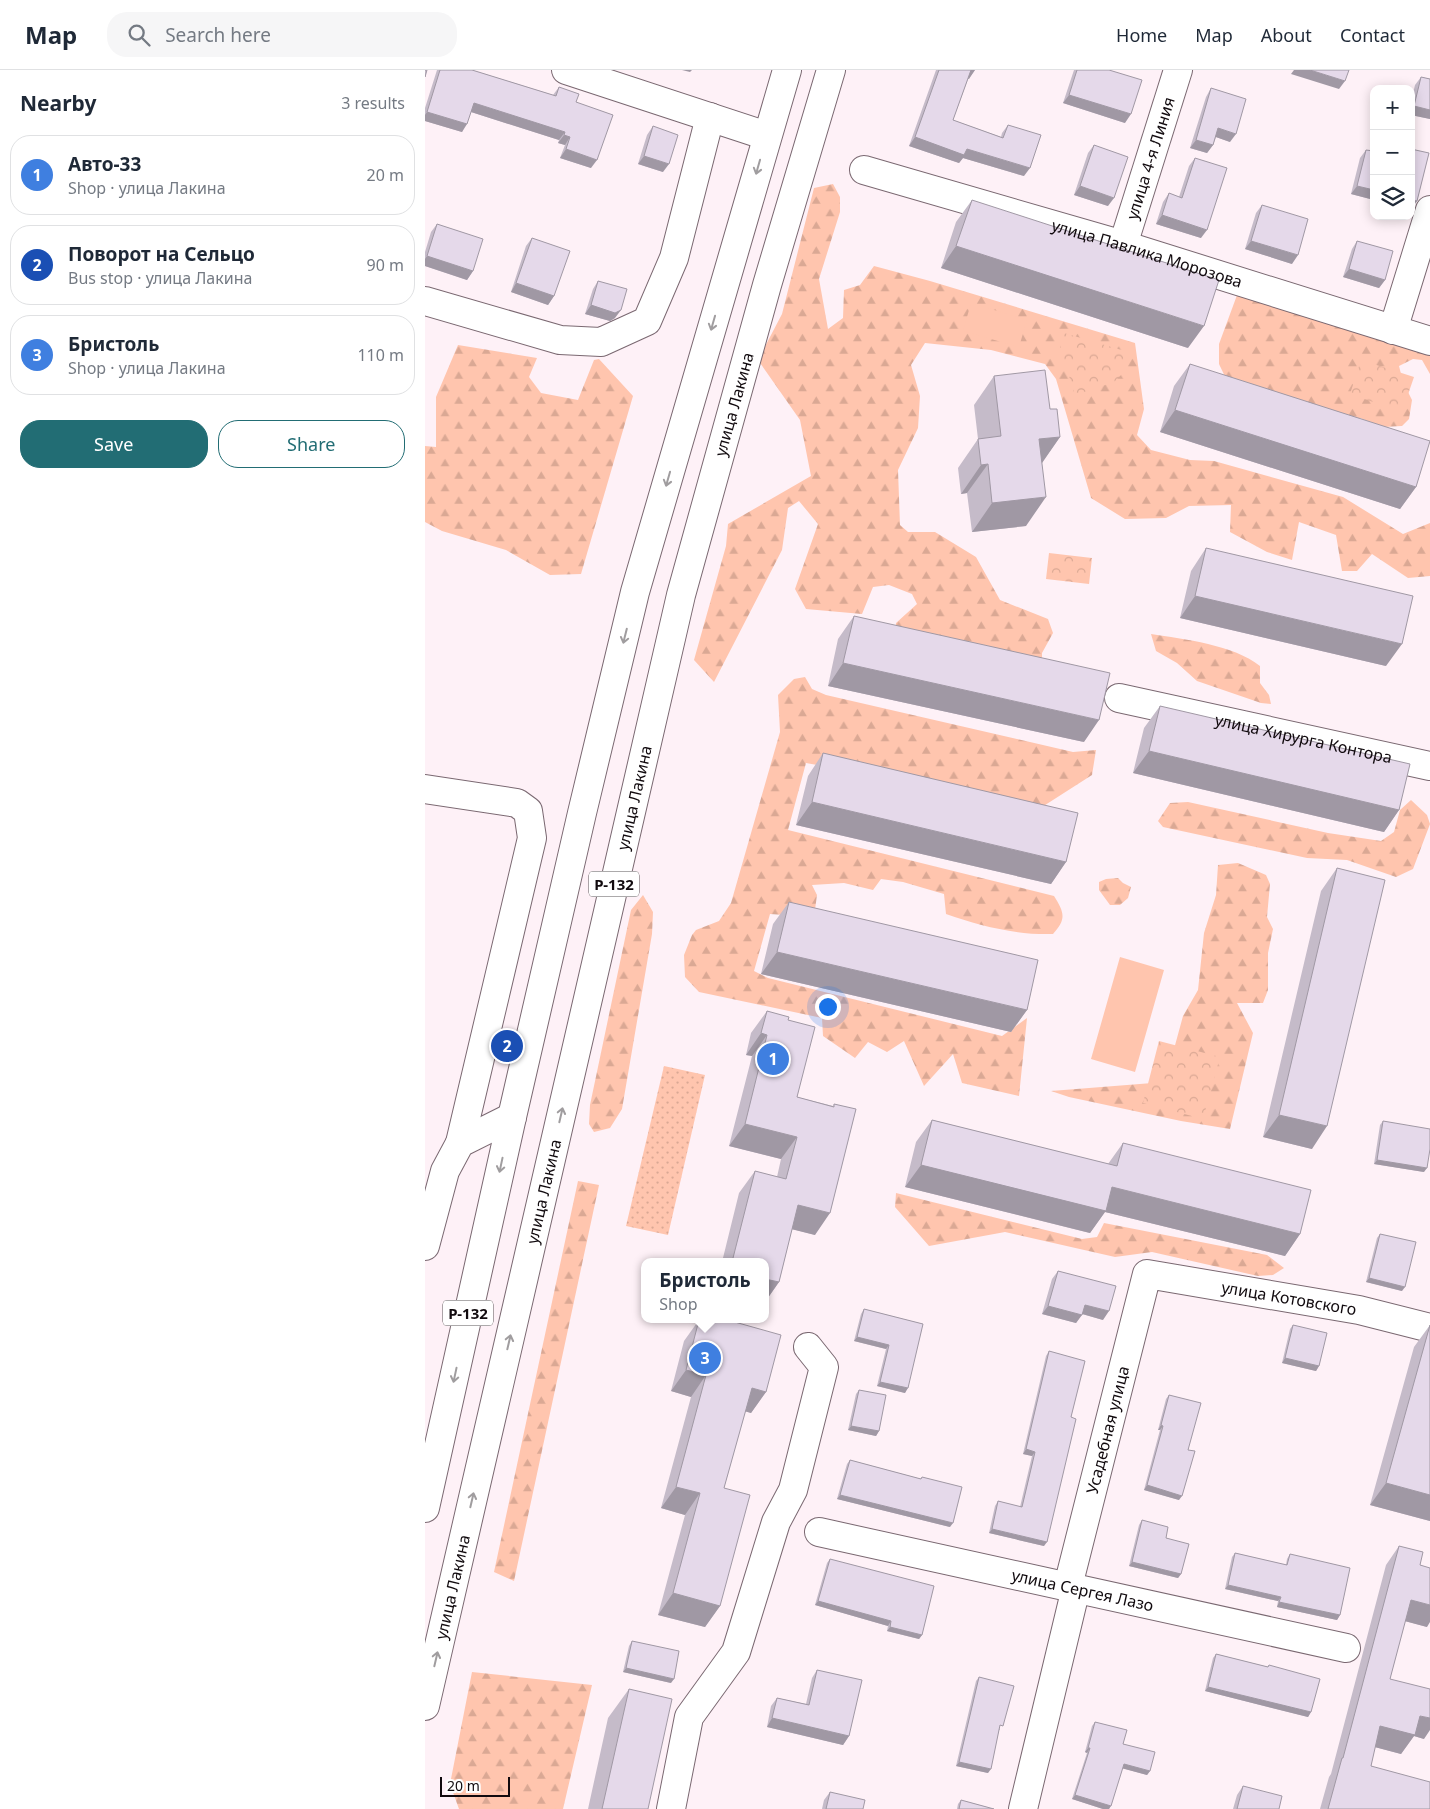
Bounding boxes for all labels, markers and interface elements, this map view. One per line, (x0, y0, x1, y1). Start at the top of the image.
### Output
search box (107, 12, 457, 57)
text: Map (25, 18, 77, 51)
icon: search (125, 21, 153, 49)
text: Search here (165, 22, 271, 48)
text: Home (1116, 23, 1167, 47)
text: Map (1195, 23, 1233, 47)
text: About (1261, 23, 1312, 47)
text: Contact (1340, 23, 1405, 47)
map controls (1370, 85, 1415, 220)
button: + (1370, 85, 1415, 130)
text: Nearby (20, 89, 96, 117)
text: 3 results (341, 92, 405, 114)
street label: улица 4-я Линия (1121, 94, 1180, 222)
button: − (1370, 130, 1415, 175)
text: Авто-33 (68, 151, 141, 177)
one-way arrow (753, 159, 762, 175)
text: 1 (32, 164, 42, 186)
text: 20 m (367, 164, 404, 186)
button: layers (1370, 175, 1415, 220)
text: Shop · улица Лакина (68, 177, 226, 199)
street label: улица Павлика Морозова (1049, 214, 1245, 293)
text: Поворот на Сельцо (68, 241, 255, 267)
text: 2 (32, 254, 42, 276)
text: 90 m (367, 254, 404, 276)
text: Bus stop · улица Лакина (68, 267, 252, 289)
one-way arrow (708, 315, 717, 331)
text: Бристоль (68, 331, 159, 357)
text: 3 (32, 344, 42, 366)
text: 110 m (357, 344, 404, 366)
street label: улица Лакина (709, 350, 759, 459)
text: Shop · улица Лакина (68, 357, 226, 379)
button: Save (20, 420, 208, 468)
button: Share (218, 420, 405, 468)
one-way arrow (662, 471, 672, 487)
one-way arrow (620, 627, 629, 643)
street label: улица Хирурга Контора (1213, 708, 1394, 768)
street label: улица Лакина (612, 743, 657, 852)
road number: Р-132 (589, 872, 639, 896)
your location (815, 994, 841, 1020)
pin: 2 (491, 1027, 523, 1065)
pin: 1 (757, 1040, 789, 1078)
one-way arrow (557, 1108, 566, 1124)
street label: улица Лакина (521, 1137, 566, 1246)
one-way arrow (496, 1156, 505, 1172)
popup (641, 1258, 769, 1323)
text: Бристоль (659, 1267, 751, 1293)
street label: улица Котовского (1220, 1276, 1358, 1320)
text: Shop (659, 1293, 697, 1315)
road number: Р-132 (443, 1300, 493, 1326)
one-way arrow (505, 1334, 514, 1350)
pin: 3 (689, 1339, 721, 1377)
street label: Усадебная улица (1081, 1364, 1134, 1496)
one-way arrow (449, 1366, 459, 1382)
one-way arrow (468, 1493, 477, 1509)
street label: улица Лакина (430, 1533, 475, 1642)
street label: улица Сергея Лазо (1010, 1564, 1156, 1616)
one-way arrow (432, 1651, 441, 1667)
scale bar (440, 1774, 510, 1797)
text: 20 m (447, 1776, 480, 1795)

